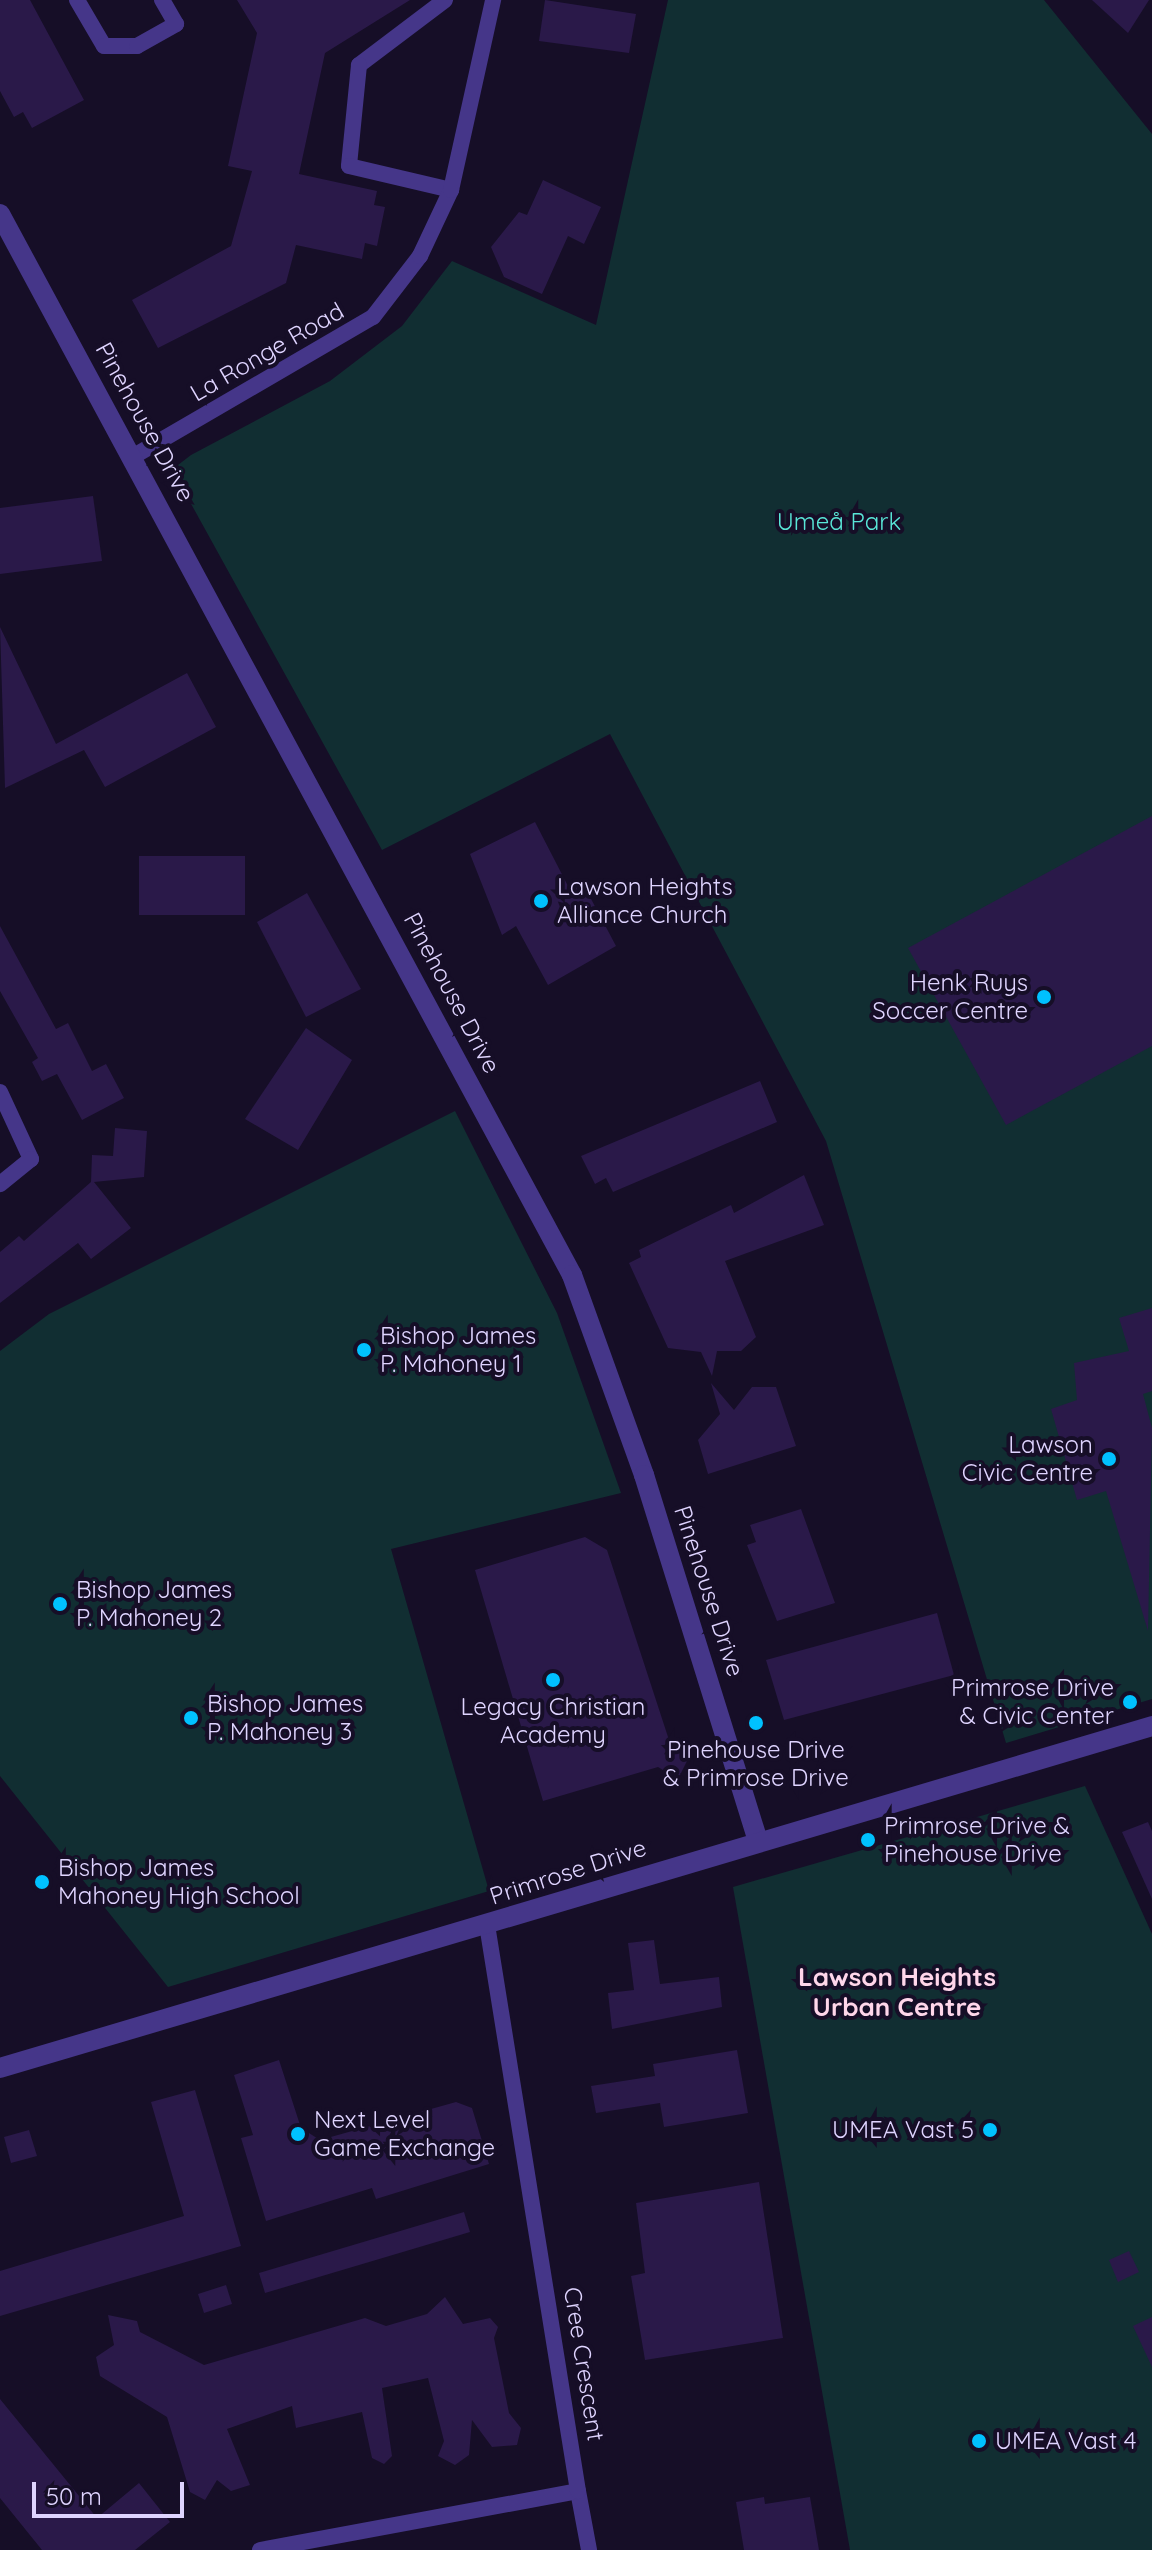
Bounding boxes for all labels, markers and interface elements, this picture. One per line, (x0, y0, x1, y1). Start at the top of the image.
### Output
street label: La Ronge Road (185, 296, 349, 408)
street label: Pinehouse Drive (89, 337, 201, 507)
park label: Umeå Park (777, 508, 901, 536)
place label: Lawson Heights Alliance Church (557, 873, 733, 929)
marker: Lawson Heights Alliance Church (532, 892, 550, 910)
street label: Pinehouse Drive (398, 908, 506, 1078)
place label: Henk Ruys Soccer Centre (872, 969, 1028, 1025)
marker: Henk Ruys Soccer Centre (1035, 988, 1053, 1006)
place label: Bishop James P. Mahoney 1 (380, 1322, 536, 1378)
marker: Bishop James P. Mahoney 1 (355, 1341, 373, 1359)
place label: Lawson Civic Centre (962, 1431, 1093, 1487)
marker: Lawson Civic Centre (1100, 1450, 1118, 1468)
street label: Pinehouse Drive (668, 1502, 750, 1680)
place label: Bishop James P. Mahoney 2 (76, 1576, 232, 1632)
marker: Bishop James P. Mahoney 2 (51, 1595, 69, 1613)
marker: Legacy Christian Academy (544, 1671, 562, 1689)
place label: Primrose Drive & Civic Center (951, 1674, 1114, 1730)
place label: Bishop James P. Mahoney 3 (207, 1690, 363, 1746)
place label: Legacy Christian Academy (461, 1693, 645, 1749)
marker: Primrose Drive & Civic Center (1121, 1693, 1139, 1711)
marker: Bishop James P. Mahoney 3 (182, 1709, 200, 1727)
marker: Pinehouse Drive & Primrose Drive (747, 1714, 765, 1732)
place label: Pinehouse Drive & Primrose Drive (663, 1736, 849, 1792)
place label: Primrose Drive & Pinehouse Drive (884, 1812, 1070, 1868)
marker: Primrose Drive & Pinehouse Drive (859, 1831, 877, 1849)
street label: Primrose Drive (486, 1833, 650, 1911)
place label: Bishop James Mahoney High School (58, 1854, 300, 1910)
marker: Bishop James Mahoney High School (33, 1873, 51, 1891)
district label: Lawson Heights Urban Centre (798, 1961, 996, 2022)
place label: Next Level Game Exchange (314, 2106, 495, 2162)
place label: UMEA Vast 5 (832, 2116, 974, 2144)
marker: UMEA Vast 5 (981, 2121, 999, 2139)
marker: Next Level Game Exchange (289, 2125, 307, 2143)
street label: Cree Crescent (558, 2285, 610, 2443)
place label: UMEA Vast 4 (995, 2427, 1136, 2455)
marker: UMEA Vast 4 (970, 2432, 988, 2450)
scale bar (36, 2466, 188, 2516)
text: 50 m (46, 2481, 102, 2511)

